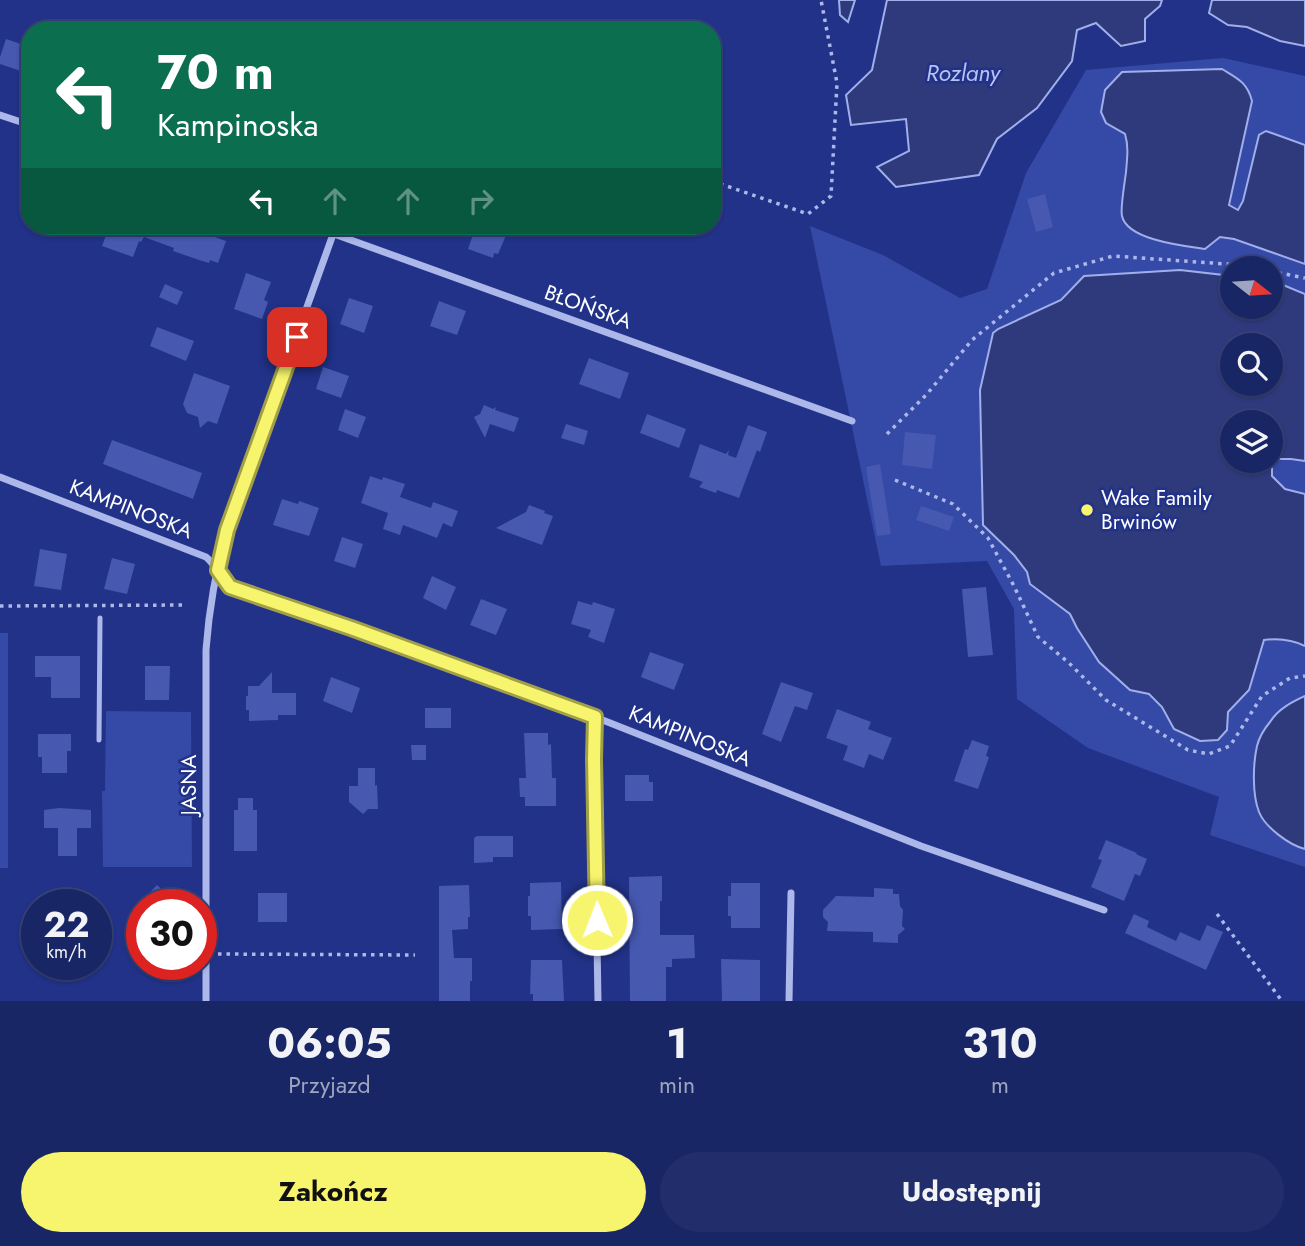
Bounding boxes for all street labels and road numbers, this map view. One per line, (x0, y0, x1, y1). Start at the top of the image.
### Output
street label: BŁOŃSKA (540, 277, 636, 337)
street label: KAMPINOSKA (65, 472, 197, 546)
street label: KAMPINOSKA (624, 698, 756, 774)
street label: JASNA (174, 755, 204, 818)

